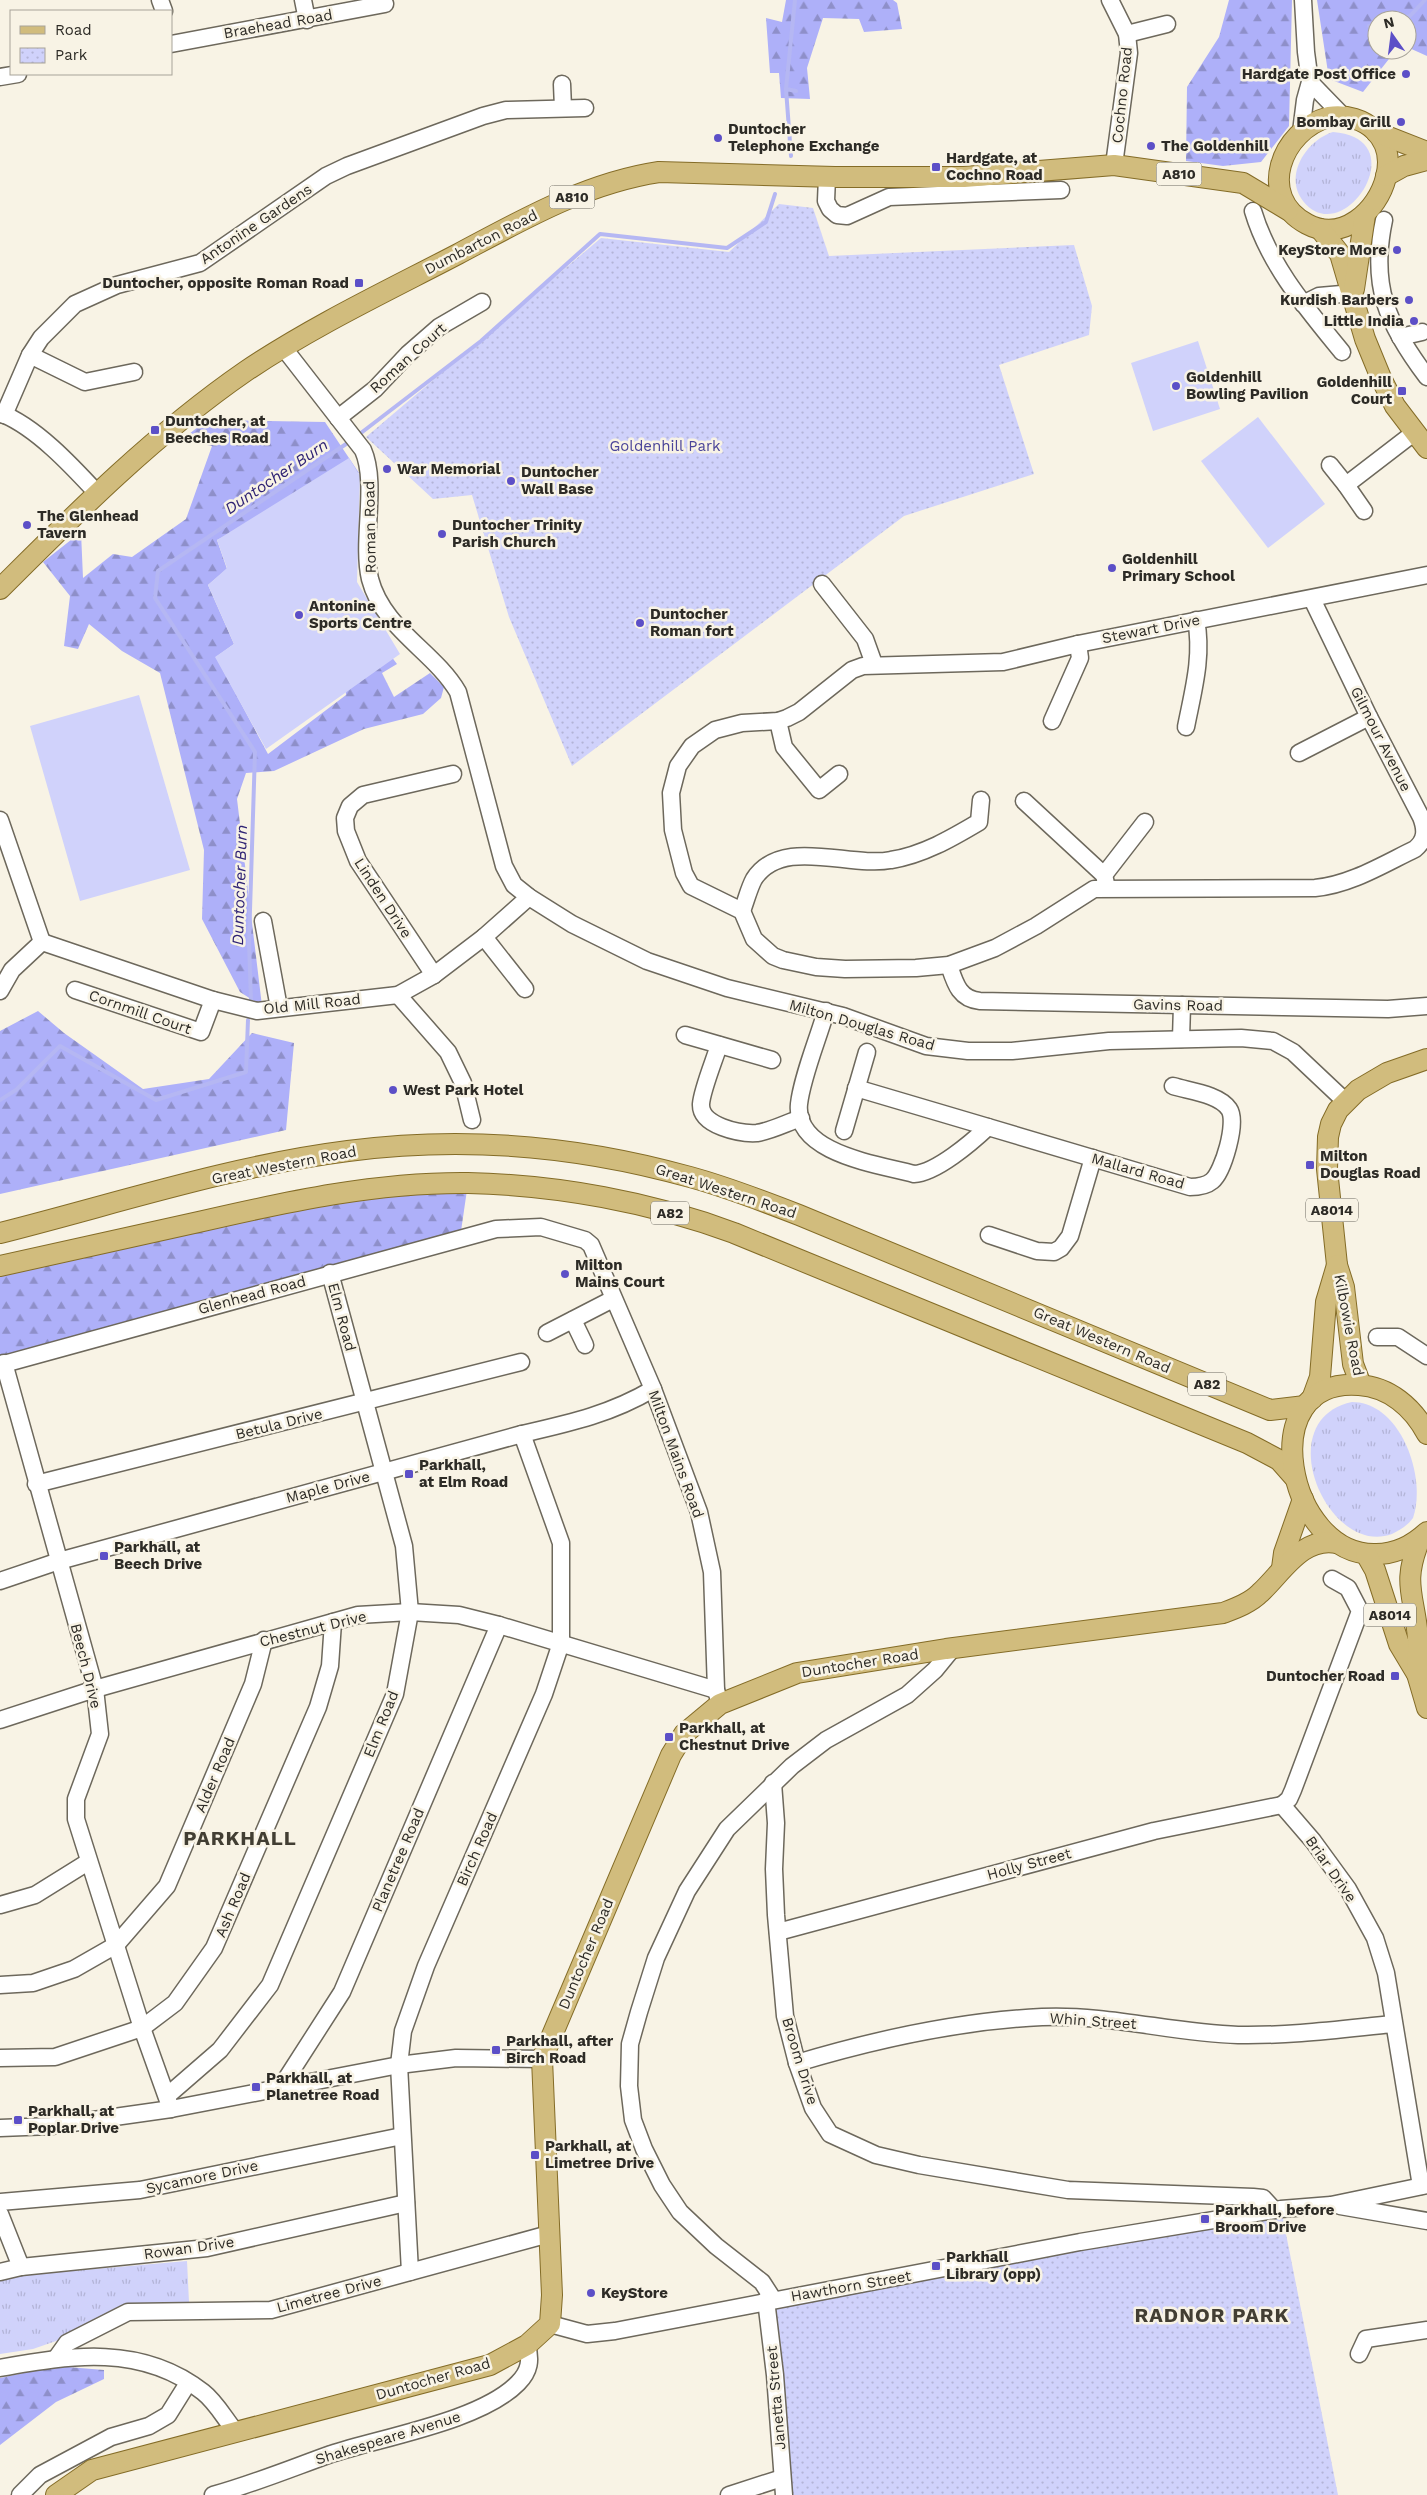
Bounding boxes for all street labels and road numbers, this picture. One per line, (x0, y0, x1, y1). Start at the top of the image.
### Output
street label: Braehead Road (222, 6, 334, 42)
street label: Cochno Road (1108, 46, 1136, 144)
road number: A810 (1156, 162, 1202, 185)
street label: Antonine Gardens (197, 180, 315, 268)
road number: A810 (550, 186, 594, 208)
street label: Dumbarton Road (422, 206, 540, 278)
street label: Roman Court (366, 319, 450, 397)
street label: Roman Road (360, 481, 380, 573)
street label: Stewart Drive (1100, 611, 1202, 647)
street label: Gilmour Avenue (1347, 684, 1415, 794)
street label: Linden Drive (350, 855, 416, 941)
street label: Cornmill Court (86, 986, 194, 1038)
street label: Old Mill Road (263, 990, 361, 1018)
street label: Gavins Road (1133, 995, 1223, 1015)
street label: Milton Douglas Road (787, 996, 937, 1054)
street label: Great Western Road (210, 1142, 358, 1188)
street label: Mallard Road (1089, 1149, 1187, 1193)
street label: Great Western Road (653, 1160, 799, 1222)
road number: A8014 (1306, 1198, 1358, 1222)
road number: A82 (651, 1202, 689, 1224)
street label: Glenhead Road (196, 1272, 308, 1318)
street label: Kilbowie Road (1330, 1272, 1368, 1378)
street label: Elm Road (324, 1281, 360, 1353)
street label: Great Western Road (1031, 1303, 1173, 1377)
road number: A82 (1188, 1372, 1226, 1396)
street label: Milton Mains Road (644, 1388, 708, 1520)
street label: Betula Drive (234, 1405, 324, 1443)
street label: Maple Drive (284, 1467, 372, 1507)
road number: A8014 (1364, 1604, 1416, 1626)
street label: Chestnut Drive (258, 1607, 368, 1651)
street label: Beech Drive (67, 1622, 105, 1710)
street label: Duntocher Road (800, 1645, 920, 1681)
street label: Elm Road (360, 1688, 402, 1760)
street label: Alder Road (191, 1735, 239, 1815)
street label: Planetree Road (368, 1805, 428, 1915)
street label: Birch Road (453, 1809, 501, 1889)
street label: Briar Drive (1302, 1832, 1360, 1906)
street label: Holly Street (985, 1844, 1074, 1884)
street label: Ash Road (211, 1870, 255, 1940)
street label: Duntocher Road (555, 1896, 617, 2012)
street label: Whin Street (1049, 2009, 1138, 2033)
street label: Broom Drive (778, 2015, 822, 2107)
street label: Sycamore Drive (144, 2156, 260, 2198)
street label: Rowan Drive (143, 2233, 235, 2263)
street label: Hawthorn Street (789, 2266, 913, 2305)
street label: Limetree Drive (275, 2271, 383, 2317)
street label: Janetta Street (762, 2344, 790, 2451)
street label: Duntocher Road (374, 2354, 492, 2404)
street label: Shakespeare Avenue (313, 2407, 463, 2469)

